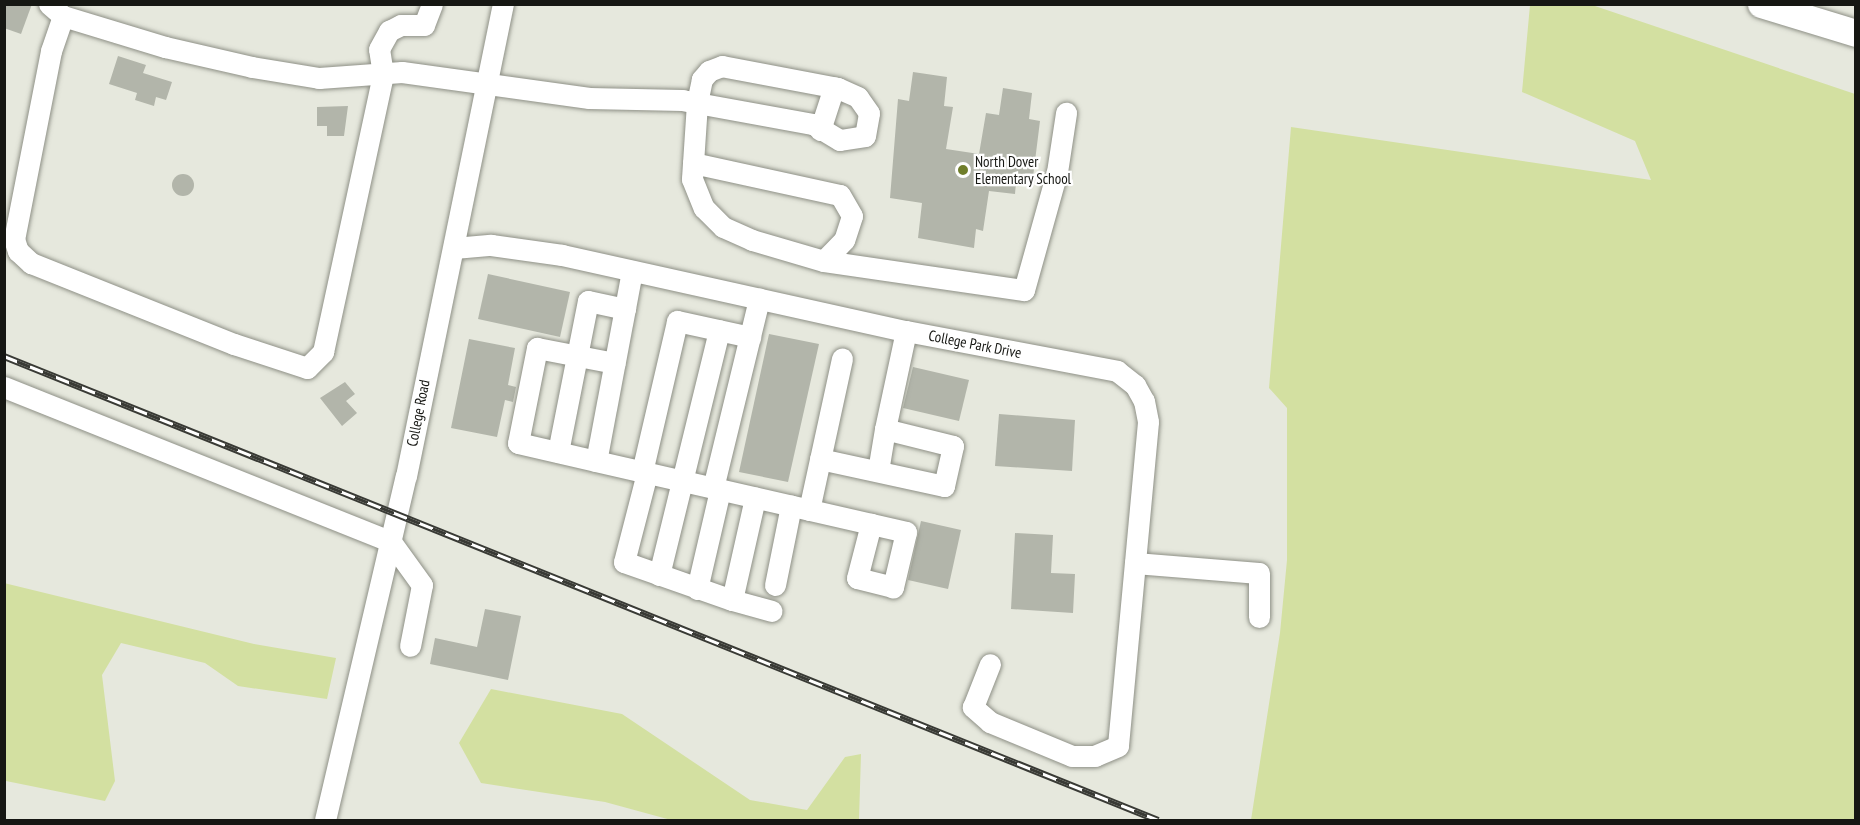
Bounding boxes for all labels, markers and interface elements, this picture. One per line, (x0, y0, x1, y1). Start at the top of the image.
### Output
place label: North Dover Elementary School (975, 152, 1072, 187)
marker: North Dover Elementary School (956, 163, 970, 177)
street label: College Park Drive (927, 326, 1023, 362)
street label: College Road (403, 378, 433, 448)

